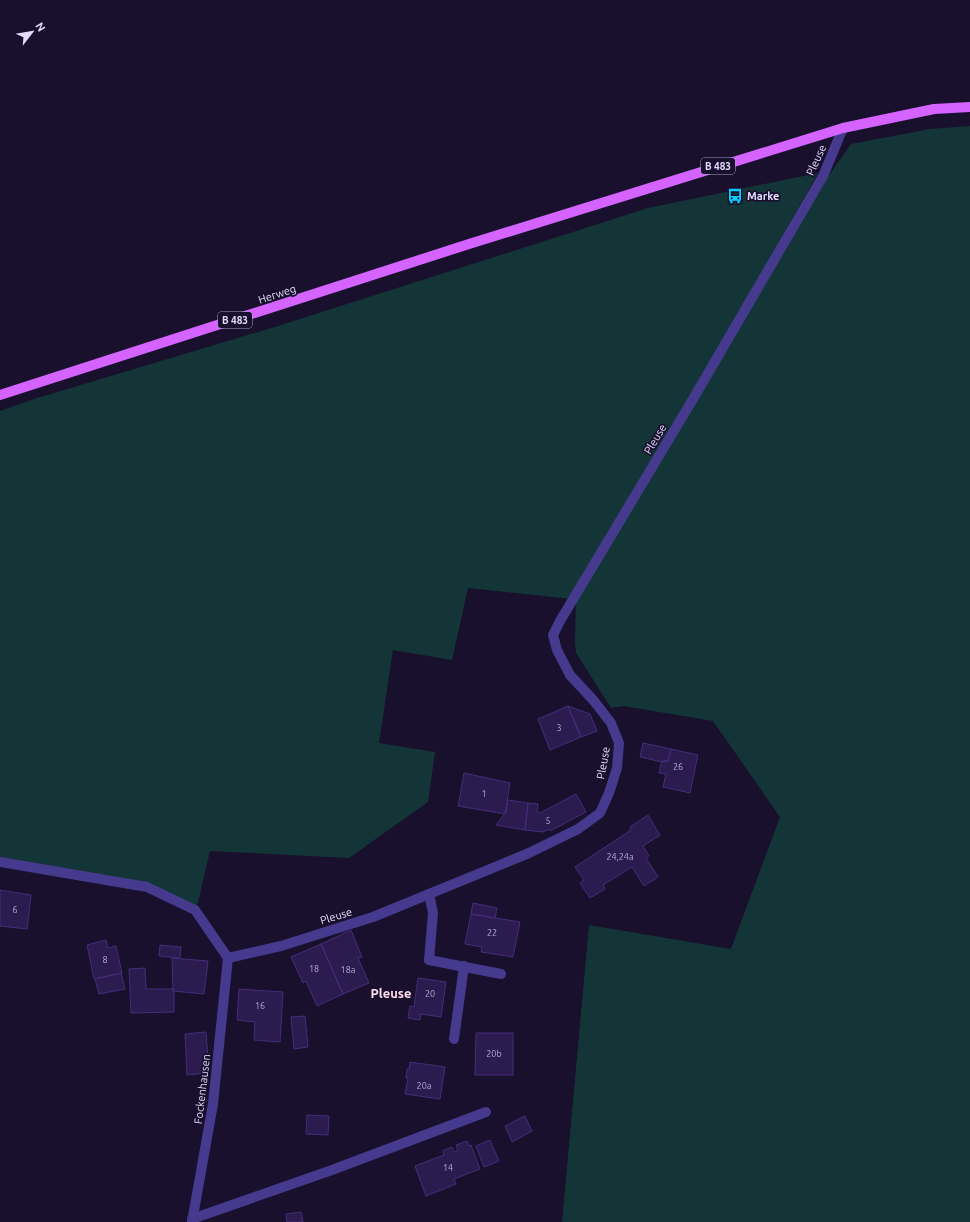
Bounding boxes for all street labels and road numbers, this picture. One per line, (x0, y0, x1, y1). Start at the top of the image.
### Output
street label: Pleuse (804, 143, 828, 177)
road number: B 483 (701, 158, 735, 174)
street label: Herweg (257, 282, 297, 306)
road number: B 483 (218, 312, 252, 328)
street label: Pleuse (641, 422, 669, 456)
street label: Pleuse (594, 746, 612, 780)
street label: Pleuse (319, 905, 353, 927)
street label: Fockenhausen (192, 1053, 212, 1125)

